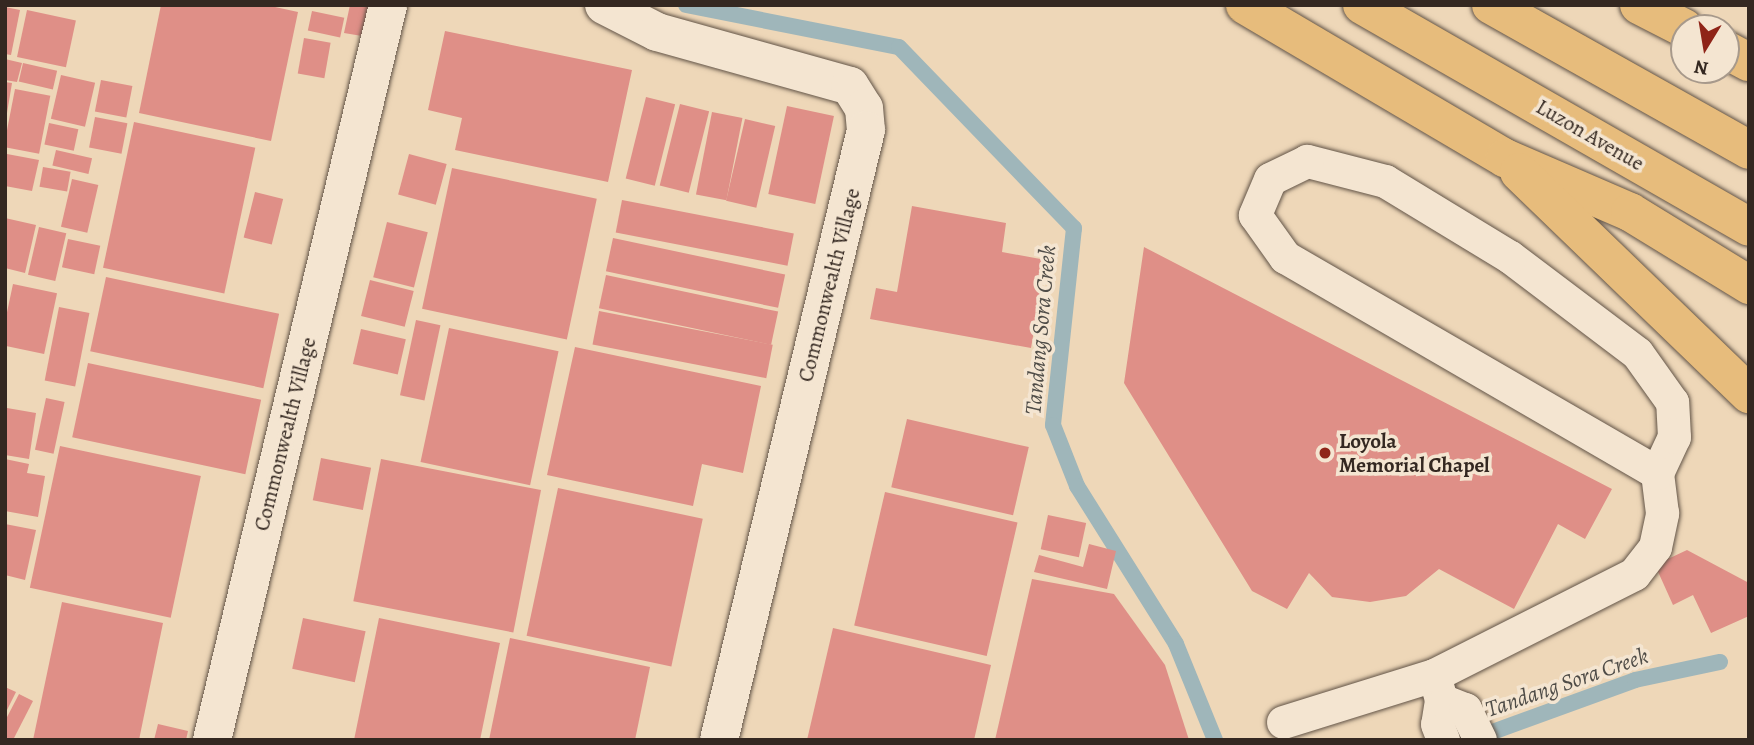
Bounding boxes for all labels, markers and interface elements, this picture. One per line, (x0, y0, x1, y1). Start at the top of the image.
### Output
north arrow (1670, 14, 1740, 84)
text: N (1692, 54, 1711, 82)
street label: Luzon Avenue (1532, 94, 1648, 176)
street label: Commonwealth Village (793, 186, 865, 384)
water label: Tandang Sora Creek (1020, 244, 1062, 416)
street label: Commonwealth Village (249, 335, 321, 533)
place label: Loyola Memorial Chapel (1339, 428, 1490, 478)
marker: Loyola Memorial Chapel (1317, 445, 1333, 461)
water label: Tandang Sora Creek (1482, 642, 1652, 724)

